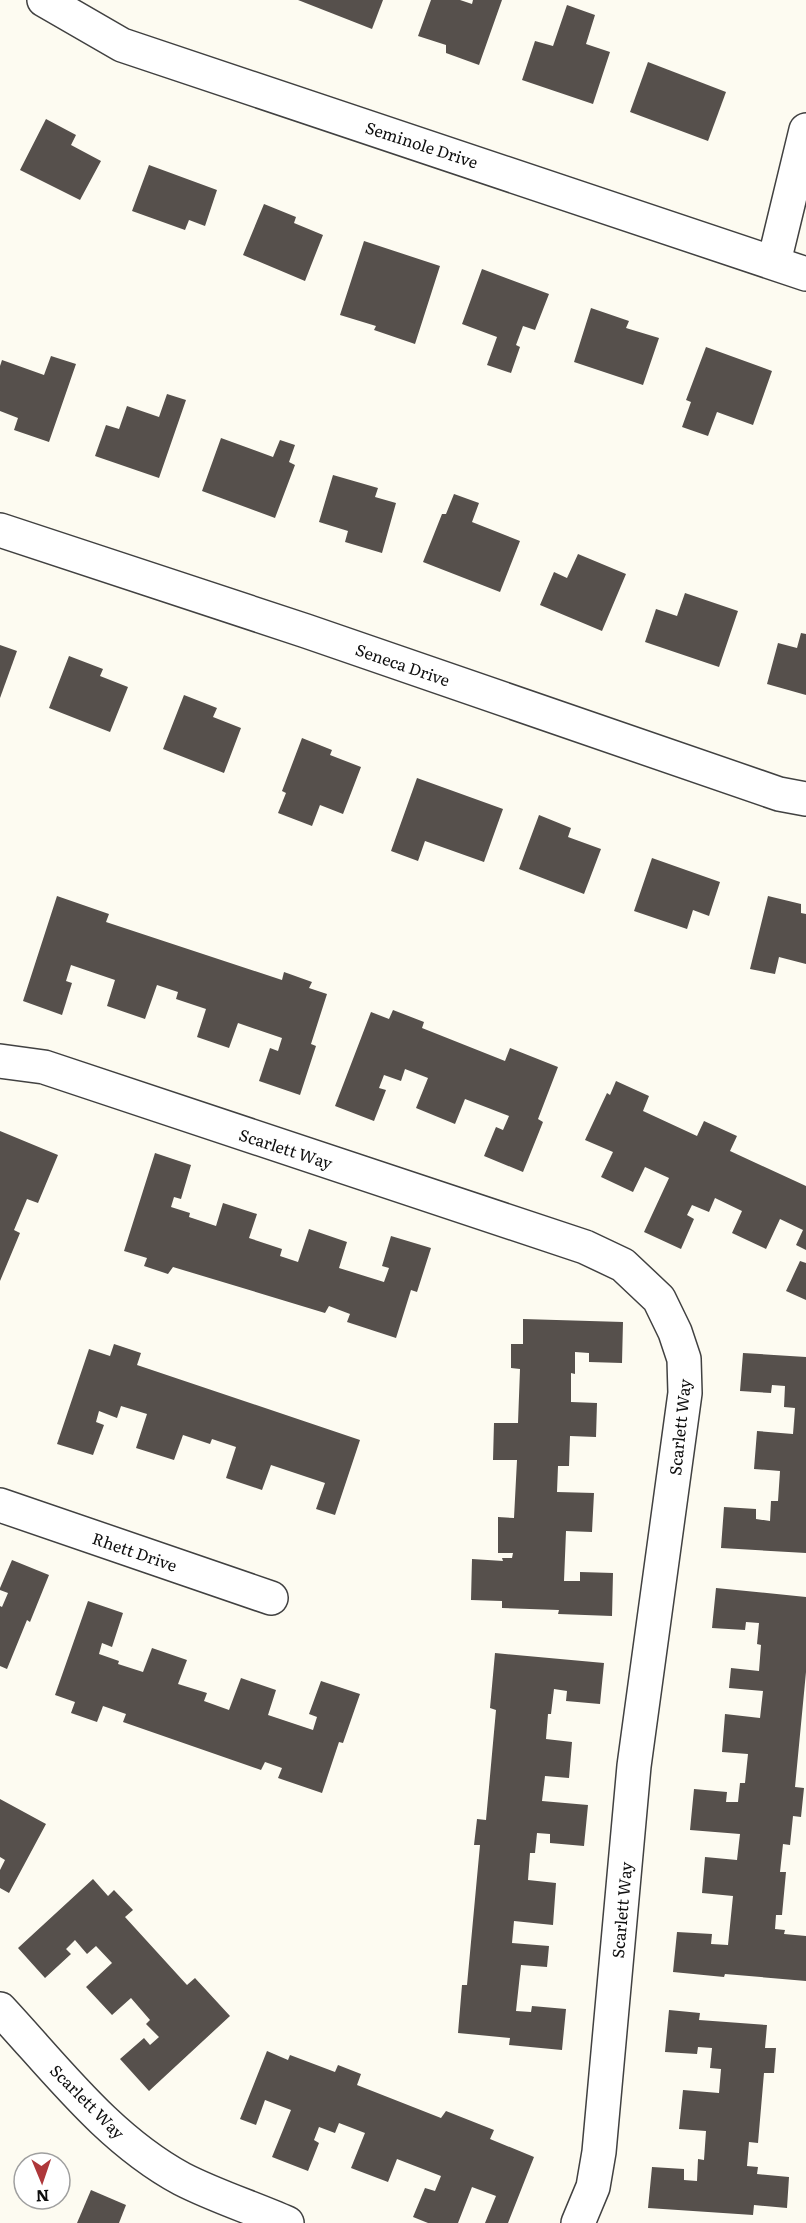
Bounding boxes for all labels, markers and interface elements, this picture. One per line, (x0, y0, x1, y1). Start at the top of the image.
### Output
street label: Seminole Drive (363, 115, 481, 173)
street label: Seneca Drive (353, 637, 453, 691)
street label: Scarlett Way (236, 1122, 337, 1175)
street label: Scarlett Way (662, 1377, 696, 1476)
street label: Rhett Drive (89, 1525, 181, 1577)
street label: Scarlett Way (605, 1860, 637, 1959)
street label: Scarlett Way (45, 2058, 131, 2144)
north arrow (12, 2151, 72, 2211)
text: N (35, 2185, 50, 2209)

